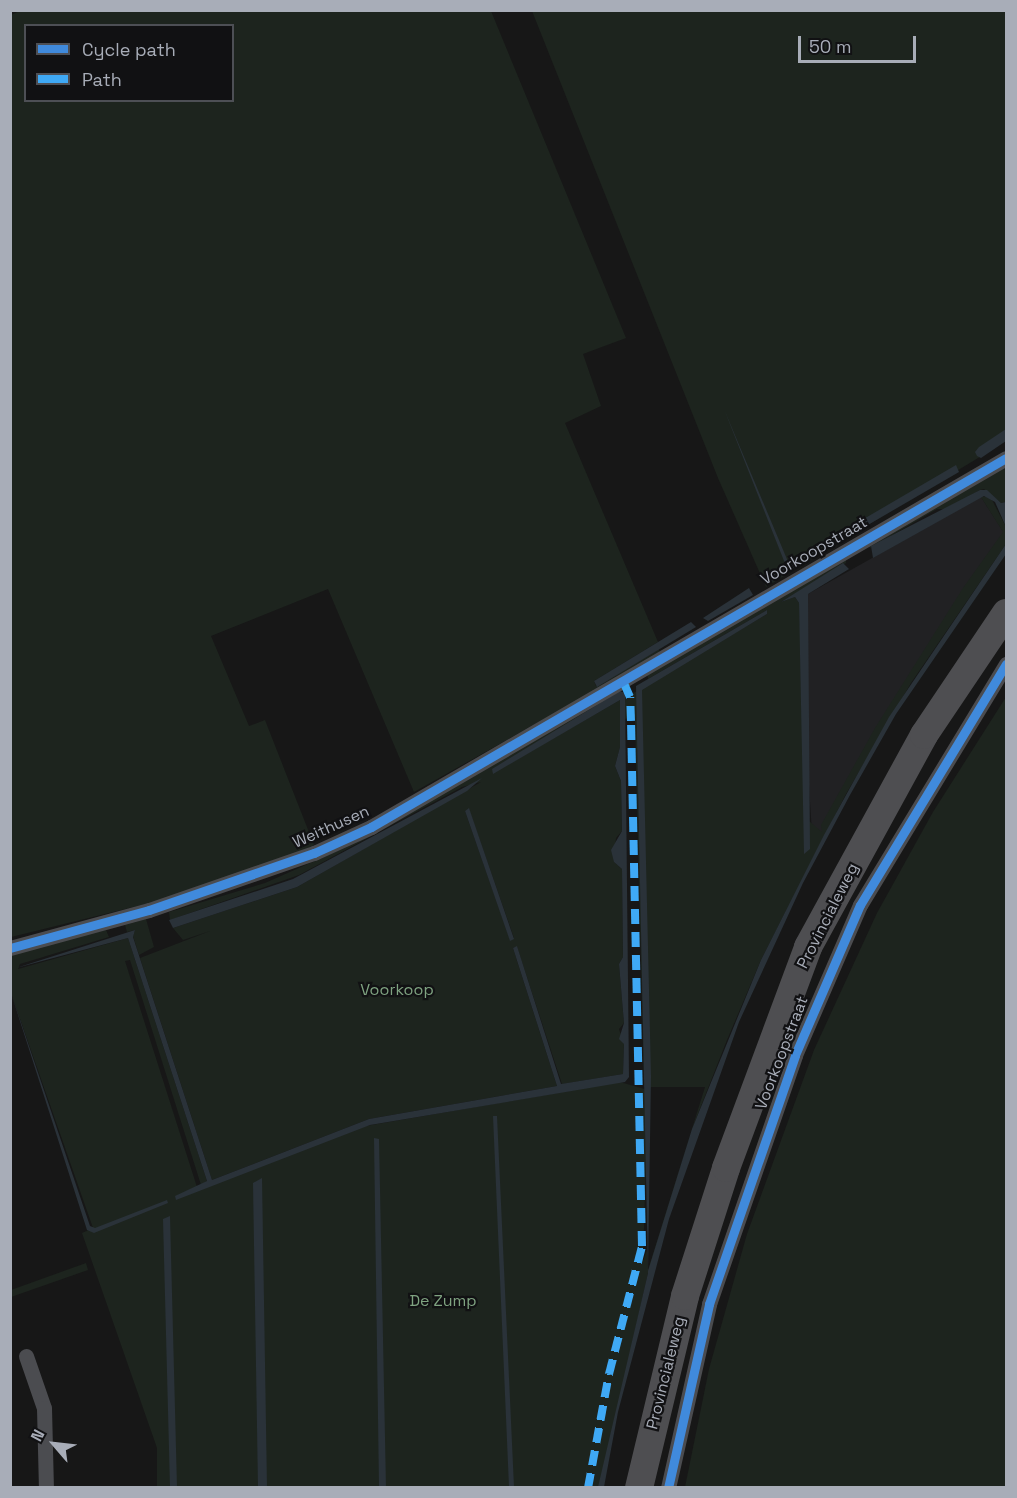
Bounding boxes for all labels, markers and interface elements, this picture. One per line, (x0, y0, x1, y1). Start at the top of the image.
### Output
legend (24, 24, 234, 102)
scale bar (801, 24, 920, 62)
text: 50 m (809, 35, 851, 58)
text: Cycle path (82, 38, 176, 61)
text: Path (82, 68, 122, 91)
street label: Voorkoopstraat (757, 513, 871, 589)
street label: Weithusen (290, 802, 372, 852)
street label: Provincialeweg (793, 860, 863, 972)
park label: Voorkoop (360, 980, 434, 1000)
street label: Voorkoopstraat (752, 994, 812, 1112)
park label: De Zump (409, 1291, 477, 1311)
street label: Provincialeweg (643, 1315, 689, 1431)
north arrow (24, 1414, 84, 1474)
text: N (26, 1426, 49, 1445)

